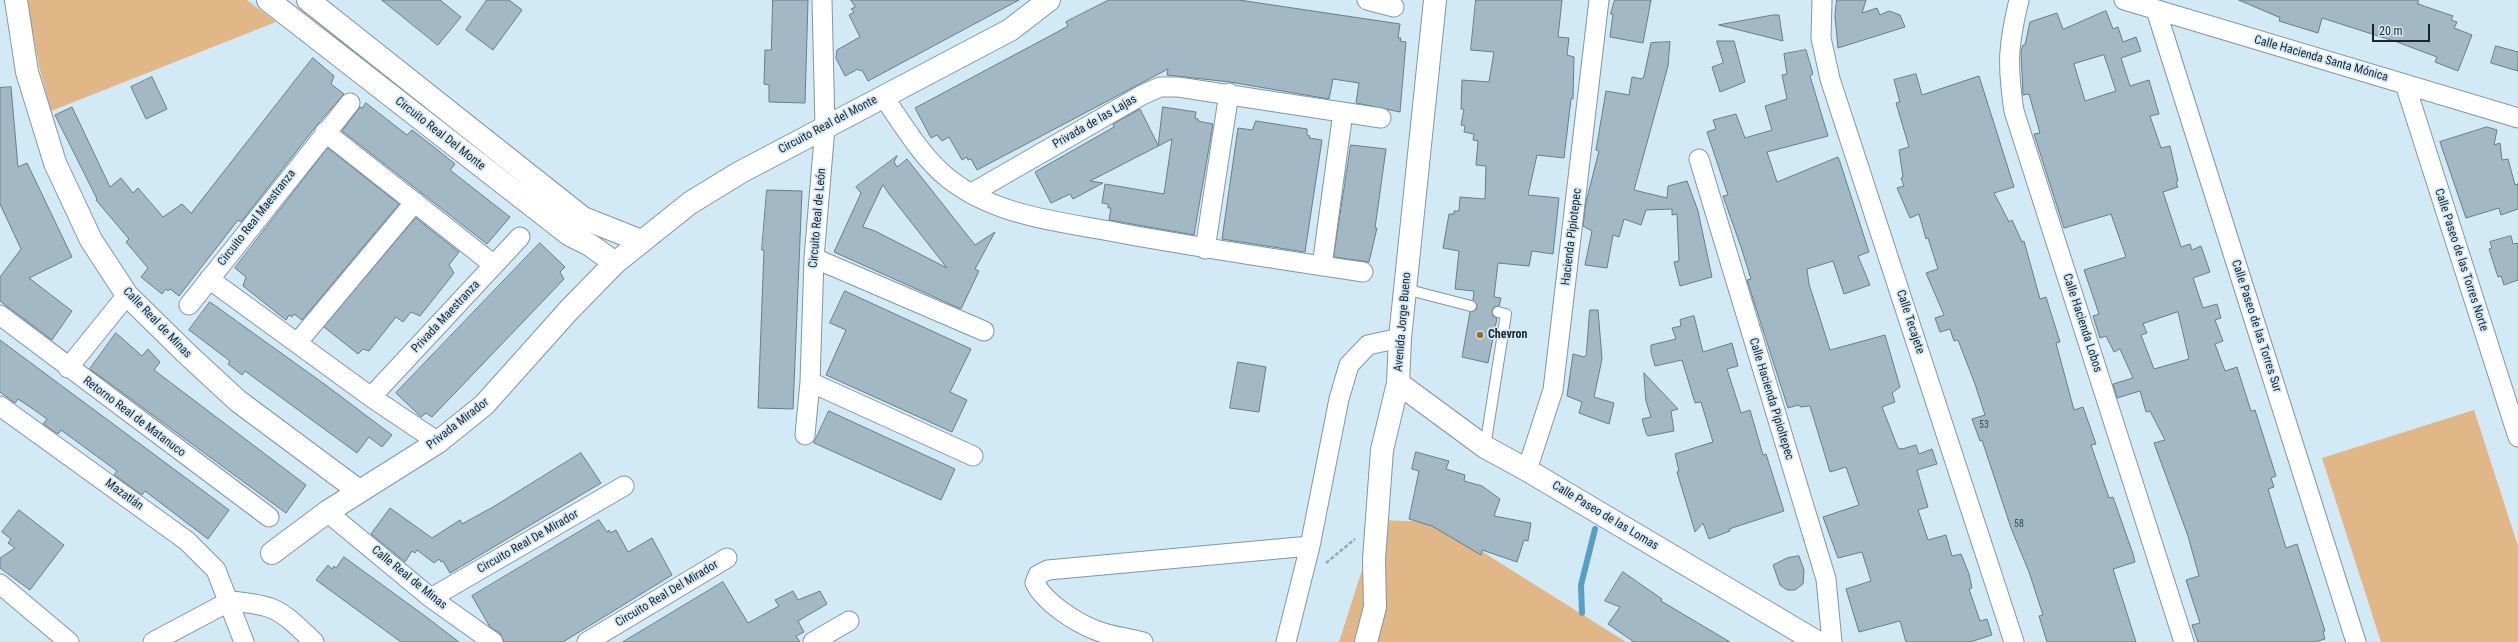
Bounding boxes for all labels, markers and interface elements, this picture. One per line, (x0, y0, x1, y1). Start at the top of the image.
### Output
scale bar (2374, 16, 2432, 42)
text: 20 m (2379, 24, 2403, 38)
street label: Calle Hacienda Santa Mónica (2252, 33, 2390, 85)
street label: Privada de las Lajas (1050, 92, 1140, 152)
street label: Circuito Real del Monte (776, 93, 880, 157)
street label: Circuito Real Del Monte (392, 94, 488, 174)
street label: Circuito Real Maestranza (215, 167, 299, 269)
street label: Circuito Real de León (806, 167, 830, 269)
street label: Calle Paseo de las Torres Norte (2431, 187, 2491, 333)
street label: Hacienda Pipiotepec (1559, 188, 1585, 286)
street label: Calle Paseo de las Torres Sur (2228, 258, 2284, 394)
street label: Avenida Jorge Bueno (1391, 272, 1415, 372)
street label: Calle Hacienda Lobos (2059, 272, 2105, 374)
street label: Privada Maestranza (409, 278, 483, 356)
street label: Calle Real de Minas (120, 285, 194, 361)
street label: Calle Tecajete (1893, 288, 1927, 356)
place label: Chevron (1488, 328, 1527, 342)
marker: Chevron (1475, 330, 1485, 340)
street label: Calle Hacienda Pipioltepec (1746, 336, 1796, 462)
street label: Retorno Real de Matanuco (80, 374, 188, 460)
street label: Privada Mirador (424, 395, 492, 453)
house number: 53 (1979, 419, 1989, 431)
street label: Mazatlán (102, 476, 146, 514)
street label: Calle Paseo de las Lomas (1549, 478, 1661, 554)
street label: Circuito Real De Mirador (475, 507, 581, 577)
house number: 58 (2014, 518, 2024, 530)
street label: Calle Real de Minas (368, 543, 450, 613)
street label: Circuito Real Del Mirador (613, 558, 721, 630)

